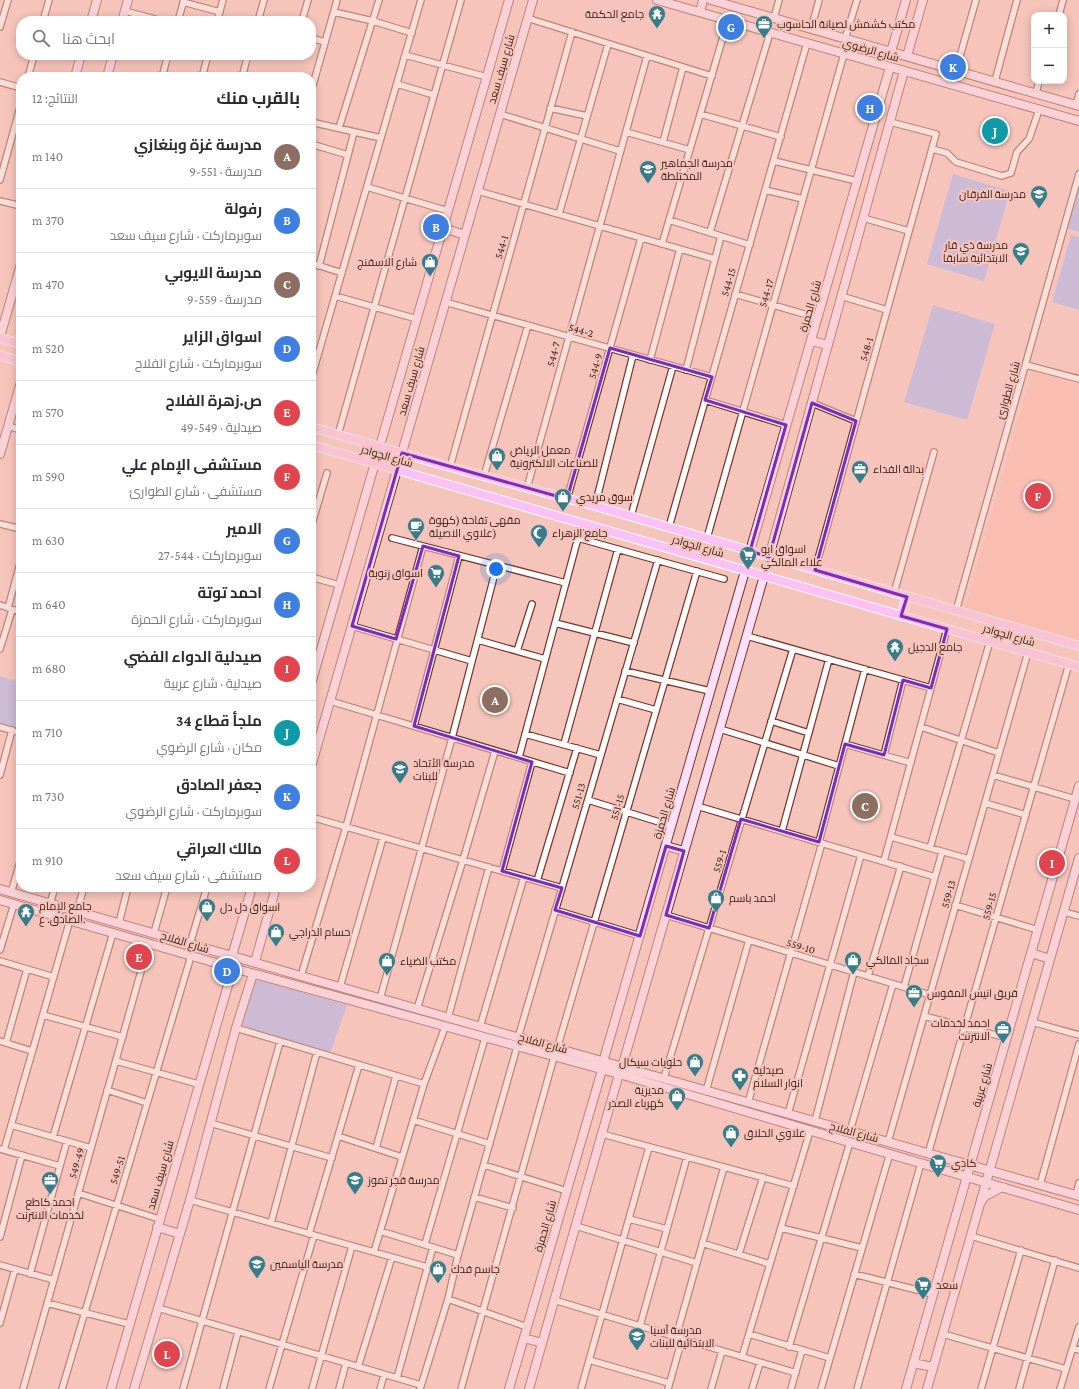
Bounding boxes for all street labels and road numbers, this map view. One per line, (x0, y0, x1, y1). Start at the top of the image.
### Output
street label: شارع سيف سعد (485, 33, 519, 106)
street label: شارع الرضوي (841, 36, 900, 67)
street label: 544-1 (492, 234, 510, 260)
street label: 544-15 (718, 266, 738, 298)
street label: 544-17 (756, 277, 776, 309)
street label: شارع الحمزة (797, 279, 825, 334)
street label: 544-2 (567, 321, 595, 339)
street label: 548-1 (857, 335, 875, 362)
street label: 544-7 (544, 340, 562, 368)
street label: شارع سيف سعد (395, 345, 429, 418)
street label: 544-9 (586, 352, 604, 380)
street label: شارع الطوارئ (994, 360, 1024, 421)
street label: شارع الچوادر (358, 443, 414, 471)
street label: شارع الچوادر (669, 533, 725, 561)
street label: شارع الچوادر (980, 622, 1036, 650)
street label: 551-13 (569, 782, 587, 810)
street label: شارع الحمزة (651, 786, 679, 841)
street label: 551-15 (608, 793, 626, 821)
street label: 559-1 (710, 848, 728, 874)
street label: 559-13 (938, 879, 958, 909)
street label: 559-15 (979, 891, 999, 921)
street label: شارع الفلاح (159, 929, 211, 957)
street label: 559-10 (785, 936, 817, 956)
street label: شارع الفلاح (517, 1031, 569, 1057)
street label: شارع عربية (970, 1061, 996, 1109)
street label: شارع الفلاح (828, 1120, 880, 1146)
street label: شارع سيف سعد (144, 1139, 178, 1212)
street label: 549-49 (66, 1146, 86, 1180)
street label: 549-51 (107, 1154, 127, 1186)
street label: شارع الحمزة (532, 1199, 560, 1254)

